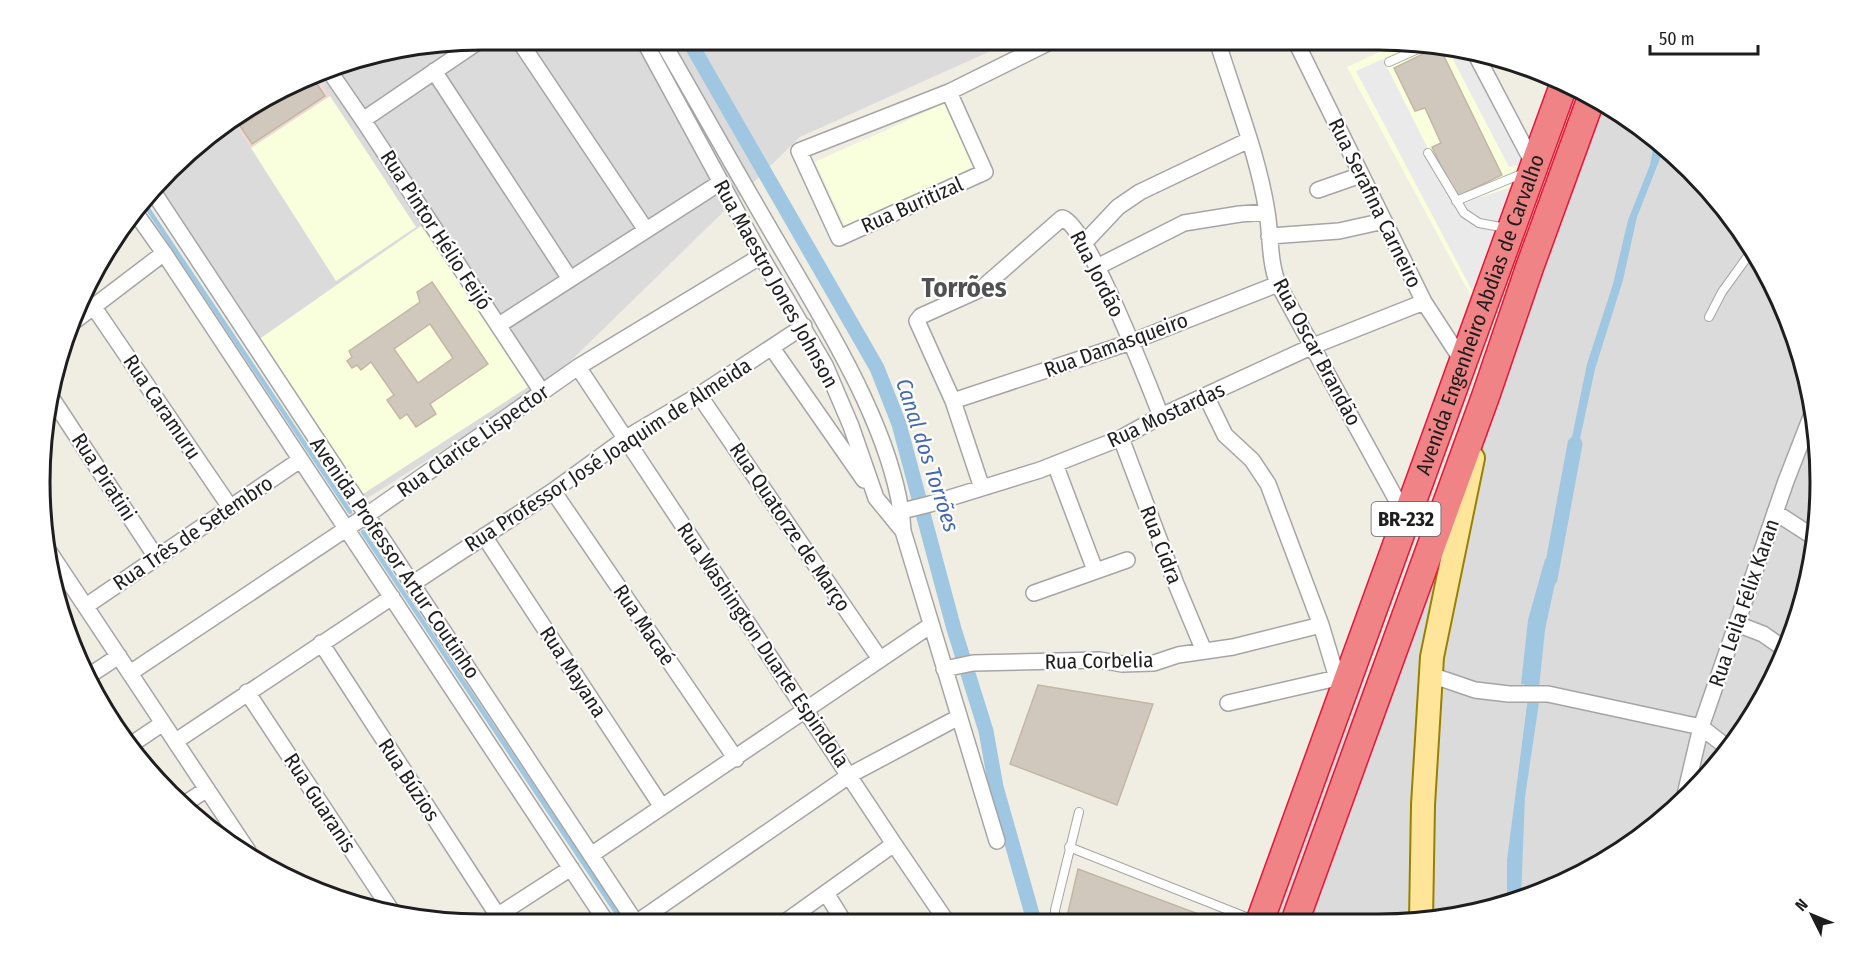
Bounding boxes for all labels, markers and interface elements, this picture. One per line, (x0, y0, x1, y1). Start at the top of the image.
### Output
scale bar (1650, 18, 1758, 56)
text: 50 m (1659, 28, 1695, 50)
street label: Rua Serafina Carneiro (1323, 114, 1427, 292)
street label: Rua Pintor Hélio Feijó (375, 145, 497, 315)
street label: Avenida Engenheiro Abdias de Carvalho (1410, 151, 1550, 479)
street label: Rua Buritizal (857, 171, 967, 239)
street label: Rua Maestro Jones Johnson (708, 175, 844, 393)
street label: Rua Jordão (1064, 226, 1130, 322)
district label: Torrões (921, 272, 1007, 304)
street label: Rua Oscar Brandão (1267, 274, 1367, 430)
street label: Rua Damasqueiro (1041, 307, 1191, 383)
street label: Rua Caramuru (117, 350, 207, 464)
street label: Rua Professor José Joaquim de Almeida (460, 352, 756, 558)
water label: Canal dos Torrões (890, 375, 965, 535)
street label: Rua Mostardas (1103, 376, 1229, 454)
street label: Rua Clarice Lispector (392, 379, 554, 503)
street label: Rua Piratini (66, 428, 142, 526)
street label: Avenida Professor Artur Coutinho (304, 432, 486, 684)
street label: Rua Quatorze de Março (724, 437, 856, 617)
street label: Rua Três de Setembro (108, 470, 278, 596)
street label: Rua Cidra (1134, 502, 1188, 588)
road number: BR-232 (1372, 502, 1440, 536)
street label: Rua Leila Félix Karan (1703, 516, 1785, 690)
street label: Rua Washington Duarte Espindola (671, 518, 855, 772)
street label: Rua Macaé (607, 579, 681, 671)
street label: Rua Mayana (534, 622, 612, 722)
street label: Rua Corbelia (1044, 647, 1154, 675)
street label: Rua Búzios (373, 734, 445, 826)
street label: Rua Guaranis (278, 748, 362, 858)
north arrow (1782, 885, 1842, 945)
text: N (1791, 895, 1812, 915)

